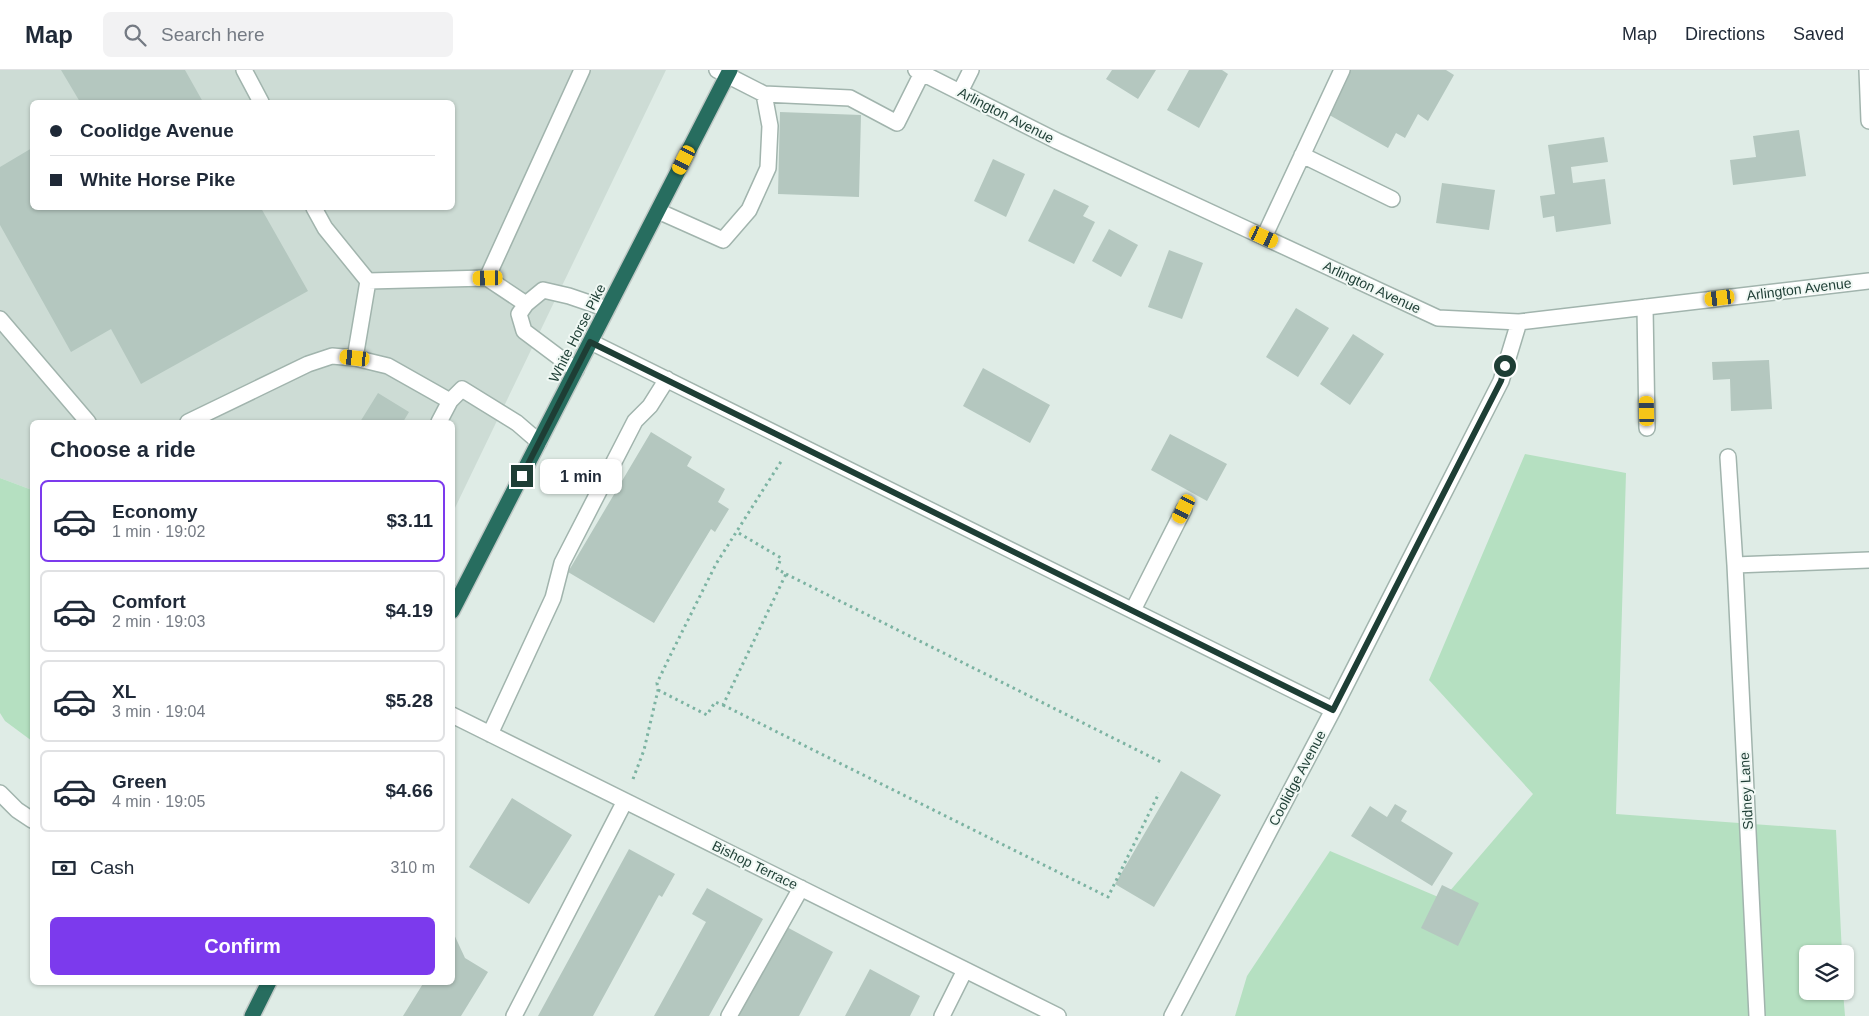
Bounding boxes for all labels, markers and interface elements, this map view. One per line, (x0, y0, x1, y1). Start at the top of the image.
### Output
search box (103, 12, 453, 57)
text: Map (25, 21, 73, 48)
icon: search (121, 21, 149, 49)
text: Search here (161, 24, 265, 45)
text: Map (1622, 24, 1657, 44)
text: Directions (1685, 24, 1765, 44)
text: Saved (1793, 24, 1844, 44)
street label: Arlington Avenue (955, 84, 1057, 146)
text: Coolidge Avenue (80, 120, 234, 141)
car (670, 143, 697, 177)
text: White Horse Pike (80, 169, 235, 190)
car (1247, 224, 1280, 250)
street label: Arlington Avenue (1321, 257, 1423, 317)
car (472, 270, 503, 286)
street label: Arlington Avenue (1746, 275, 1853, 303)
street label: White Horse Pike (545, 281, 609, 385)
car (1704, 289, 1735, 307)
car (339, 349, 370, 367)
route start (1494, 355, 1516, 377)
car (1639, 396, 1654, 426)
text: Choose a ride (50, 437, 195, 462)
callout: 1 min (540, 458, 622, 494)
route end (511, 465, 533, 487)
text: 1 min (560, 468, 602, 485)
car (1170, 492, 1197, 526)
icon: car (52, 499, 97, 544)
text: Economy (112, 501, 198, 522)
text: $3.11 (387, 510, 433, 531)
text: 1 min · 19:02 (112, 523, 205, 540)
icon: car (52, 589, 97, 634)
text: Comfort (112, 591, 186, 612)
text: $4.19 (385, 600, 433, 621)
text: 2 min · 19:03 (112, 613, 205, 630)
icon: car (52, 679, 97, 724)
text: XL (112, 681, 136, 702)
text: $5.28 (385, 690, 433, 711)
text: 3 min · 19:04 (112, 703, 205, 720)
street label: Coolidge Avenue (1265, 727, 1329, 828)
street label: Sidney Lane (1736, 752, 1756, 830)
icon: car (52, 769, 97, 814)
text: Green (112, 771, 167, 792)
text: $4.66 (385, 780, 433, 801)
text: 4 min · 19:05 (112, 793, 205, 810)
street label: Bishop Terrace (710, 837, 801, 893)
icon: cash (50, 854, 78, 882)
text: Cash (90, 857, 134, 878)
text: 310 m (391, 859, 435, 876)
button: Confirm (50, 917, 435, 975)
map controls (1799, 945, 1854, 1000)
button: layers (1799, 945, 1854, 1000)

